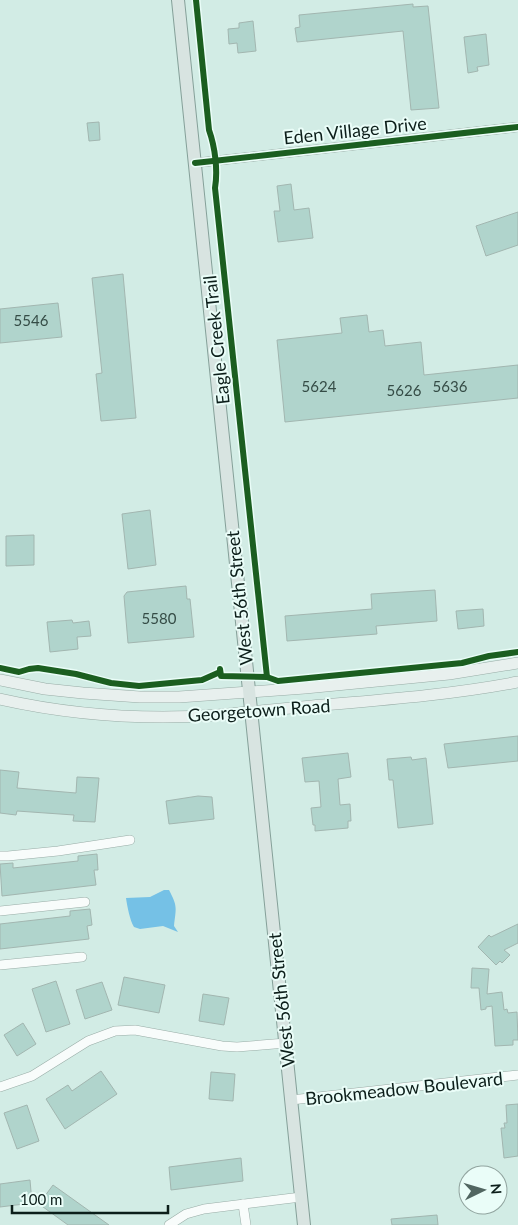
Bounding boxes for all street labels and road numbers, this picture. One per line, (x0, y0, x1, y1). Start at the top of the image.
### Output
street label: Eden Village Drive (282, 112, 428, 148)
street label: Eagle Creek Trail (198, 274, 234, 406)
street label: West 56th Street (221, 529, 257, 666)
street label: Georgetown Road (187, 694, 331, 726)
street label: West 56th Street (263, 931, 299, 1068)
street label: Brookmeadow Boulevard (304, 1067, 504, 1109)

